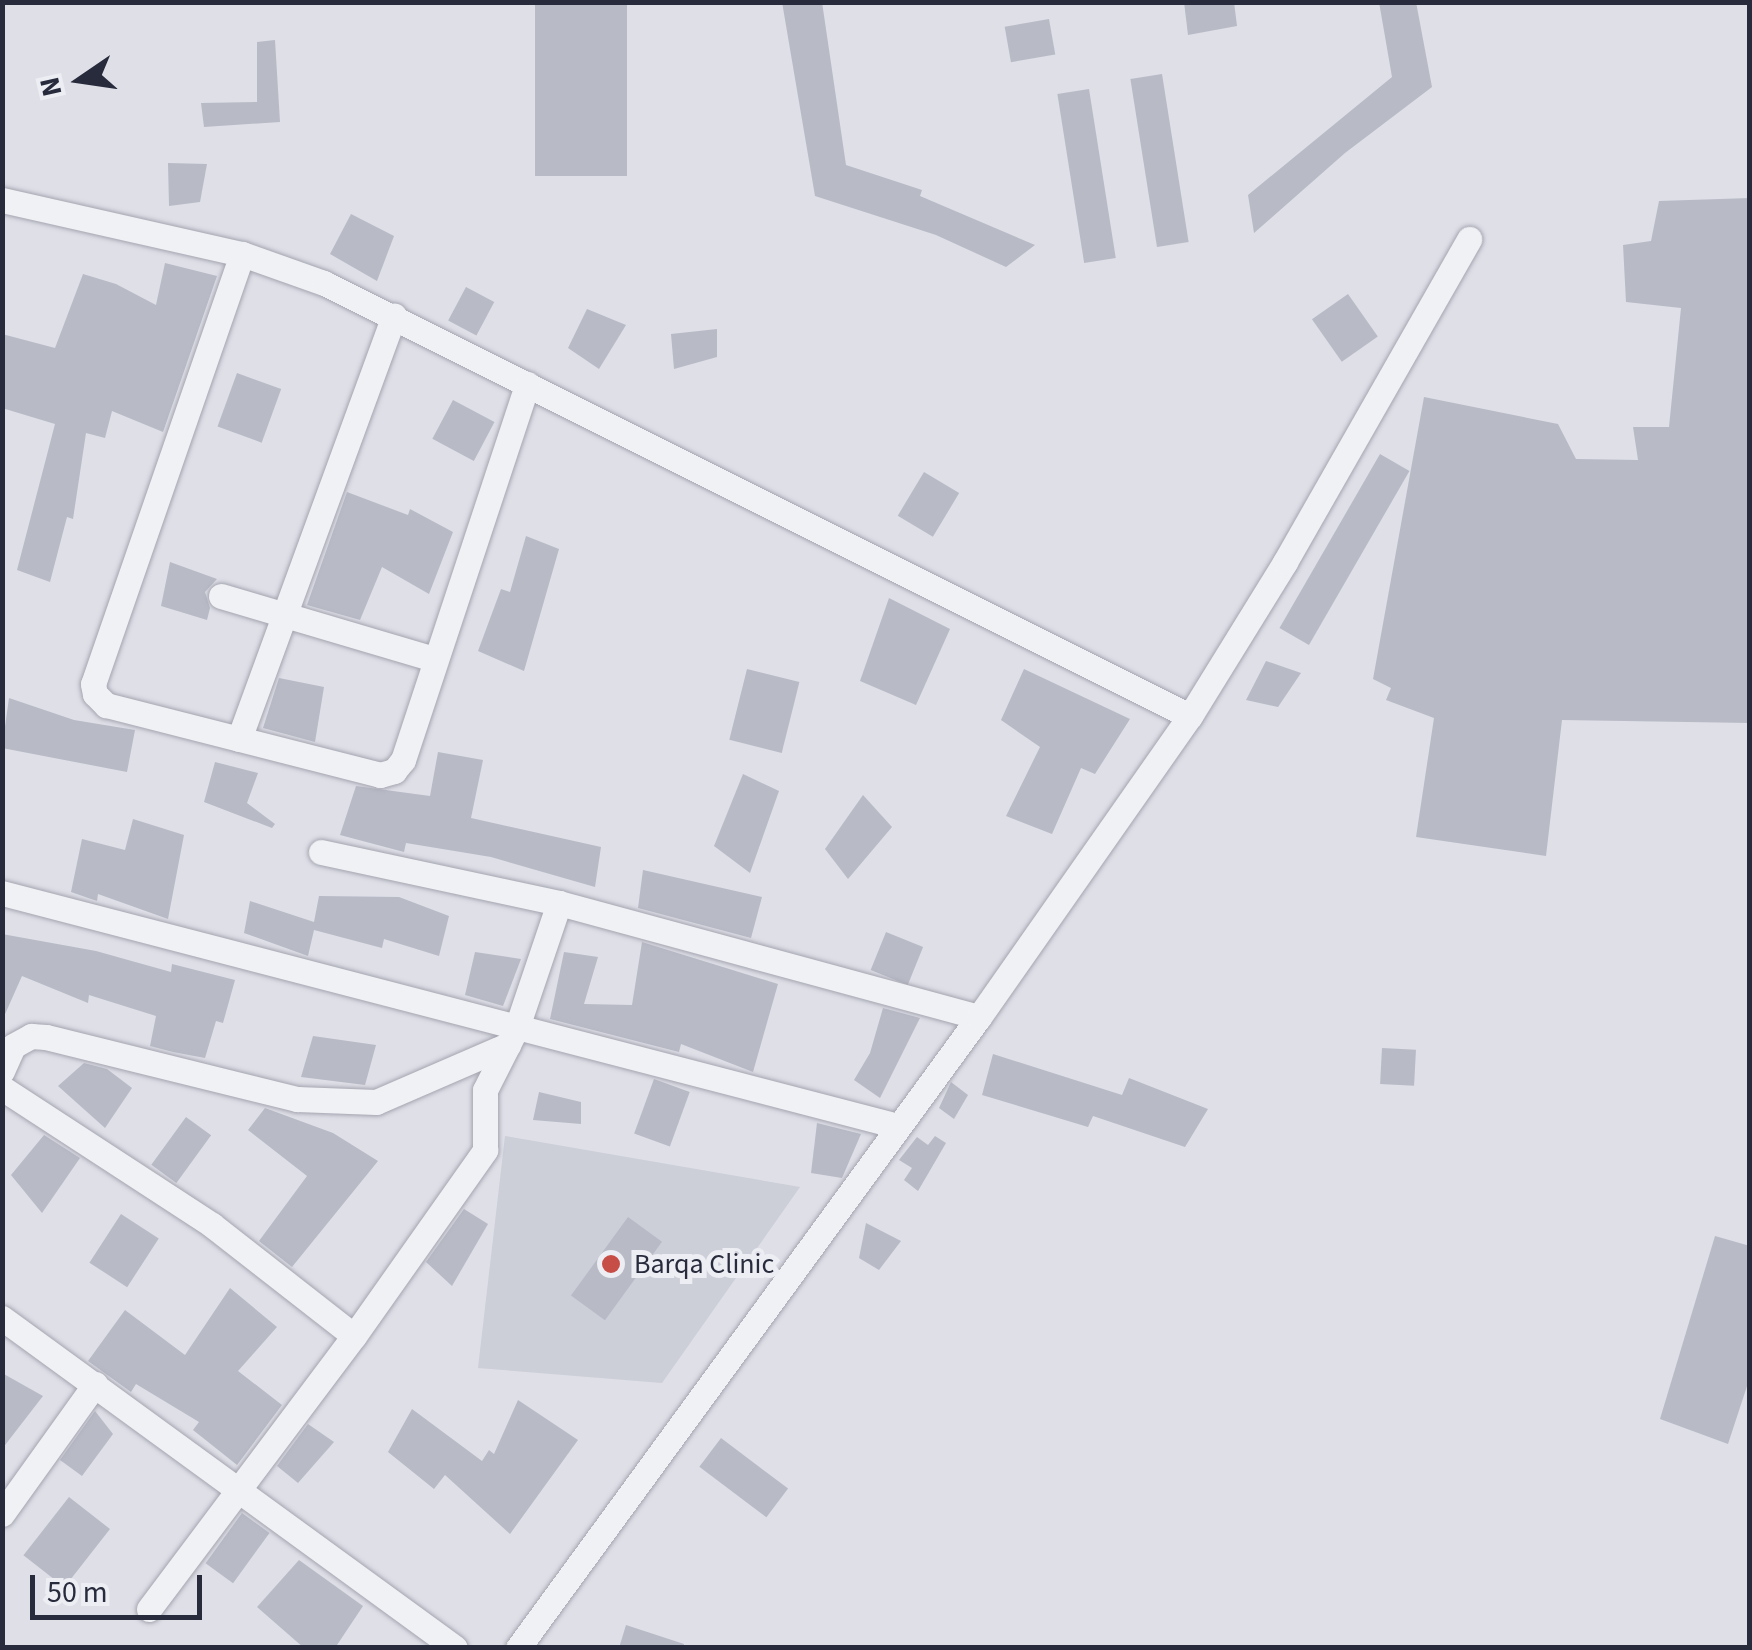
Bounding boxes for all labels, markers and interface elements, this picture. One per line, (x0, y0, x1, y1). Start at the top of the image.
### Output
north arrow (30, 30, 130, 130)
text: N (29, 73, 72, 100)
place label: Barqa Clinic (634, 1247, 774, 1281)
marker: Barqa Clinic (598, 1251, 624, 1277)
scale bar (35, 1555, 208, 1617)
text: 50 m (47, 1571, 108, 1614)

